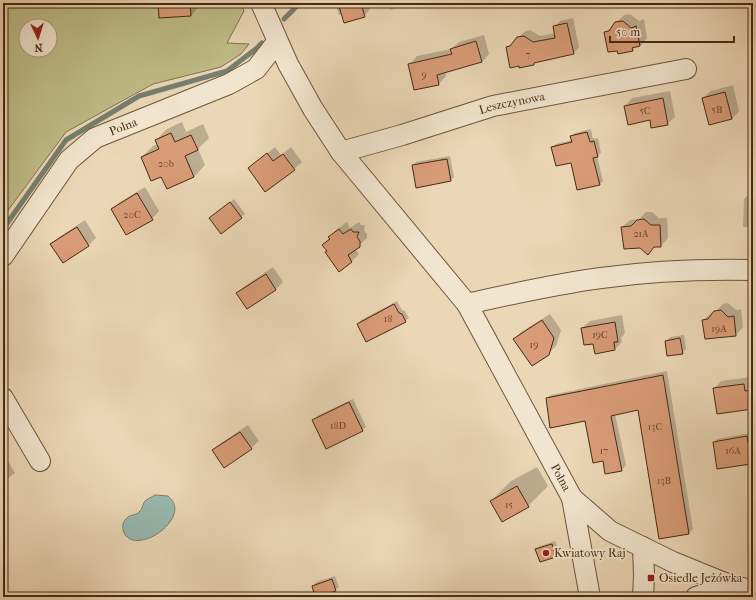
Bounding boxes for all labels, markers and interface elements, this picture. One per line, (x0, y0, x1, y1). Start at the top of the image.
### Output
north arrow (18, 18, 58, 58)
scale bar (610, 18, 734, 44)
text: 50 m (616, 25, 640, 39)
text: N (33, 41, 43, 54)
house number: 7 (526, 49, 531, 61)
house number: 9 (421, 69, 427, 81)
street label: Leszczynowa (477, 89, 547, 117)
house number: 5B (712, 104, 722, 116)
house number: 5C (639, 105, 651, 117)
street label: Polna (107, 115, 140, 139)
house number: 20b (158, 158, 174, 170)
house number: 20C (123, 209, 141, 221)
house number: 21A (633, 228, 649, 240)
house number: 18 (384, 313, 392, 325)
house number: 19A (711, 323, 727, 335)
house number: 19C (592, 329, 608, 341)
house number: 19 (530, 339, 538, 351)
house number: 18D (330, 420, 346, 432)
house number: 13C (648, 421, 662, 433)
house number: 17 (600, 445, 608, 457)
house number: 16A (725, 445, 741, 457)
street label: Polna (548, 461, 574, 494)
house number: 13B (657, 475, 671, 487)
house number: 15 (505, 499, 513, 511)
place label: Kwiatowy Raj (554, 546, 626, 560)
marker: Kwiatowy Raj (541, 548, 551, 558)
place label: Osiedle Jeżówka (659, 571, 743, 585)
marker: Osiedle Jeżówka (646, 573, 656, 583)

